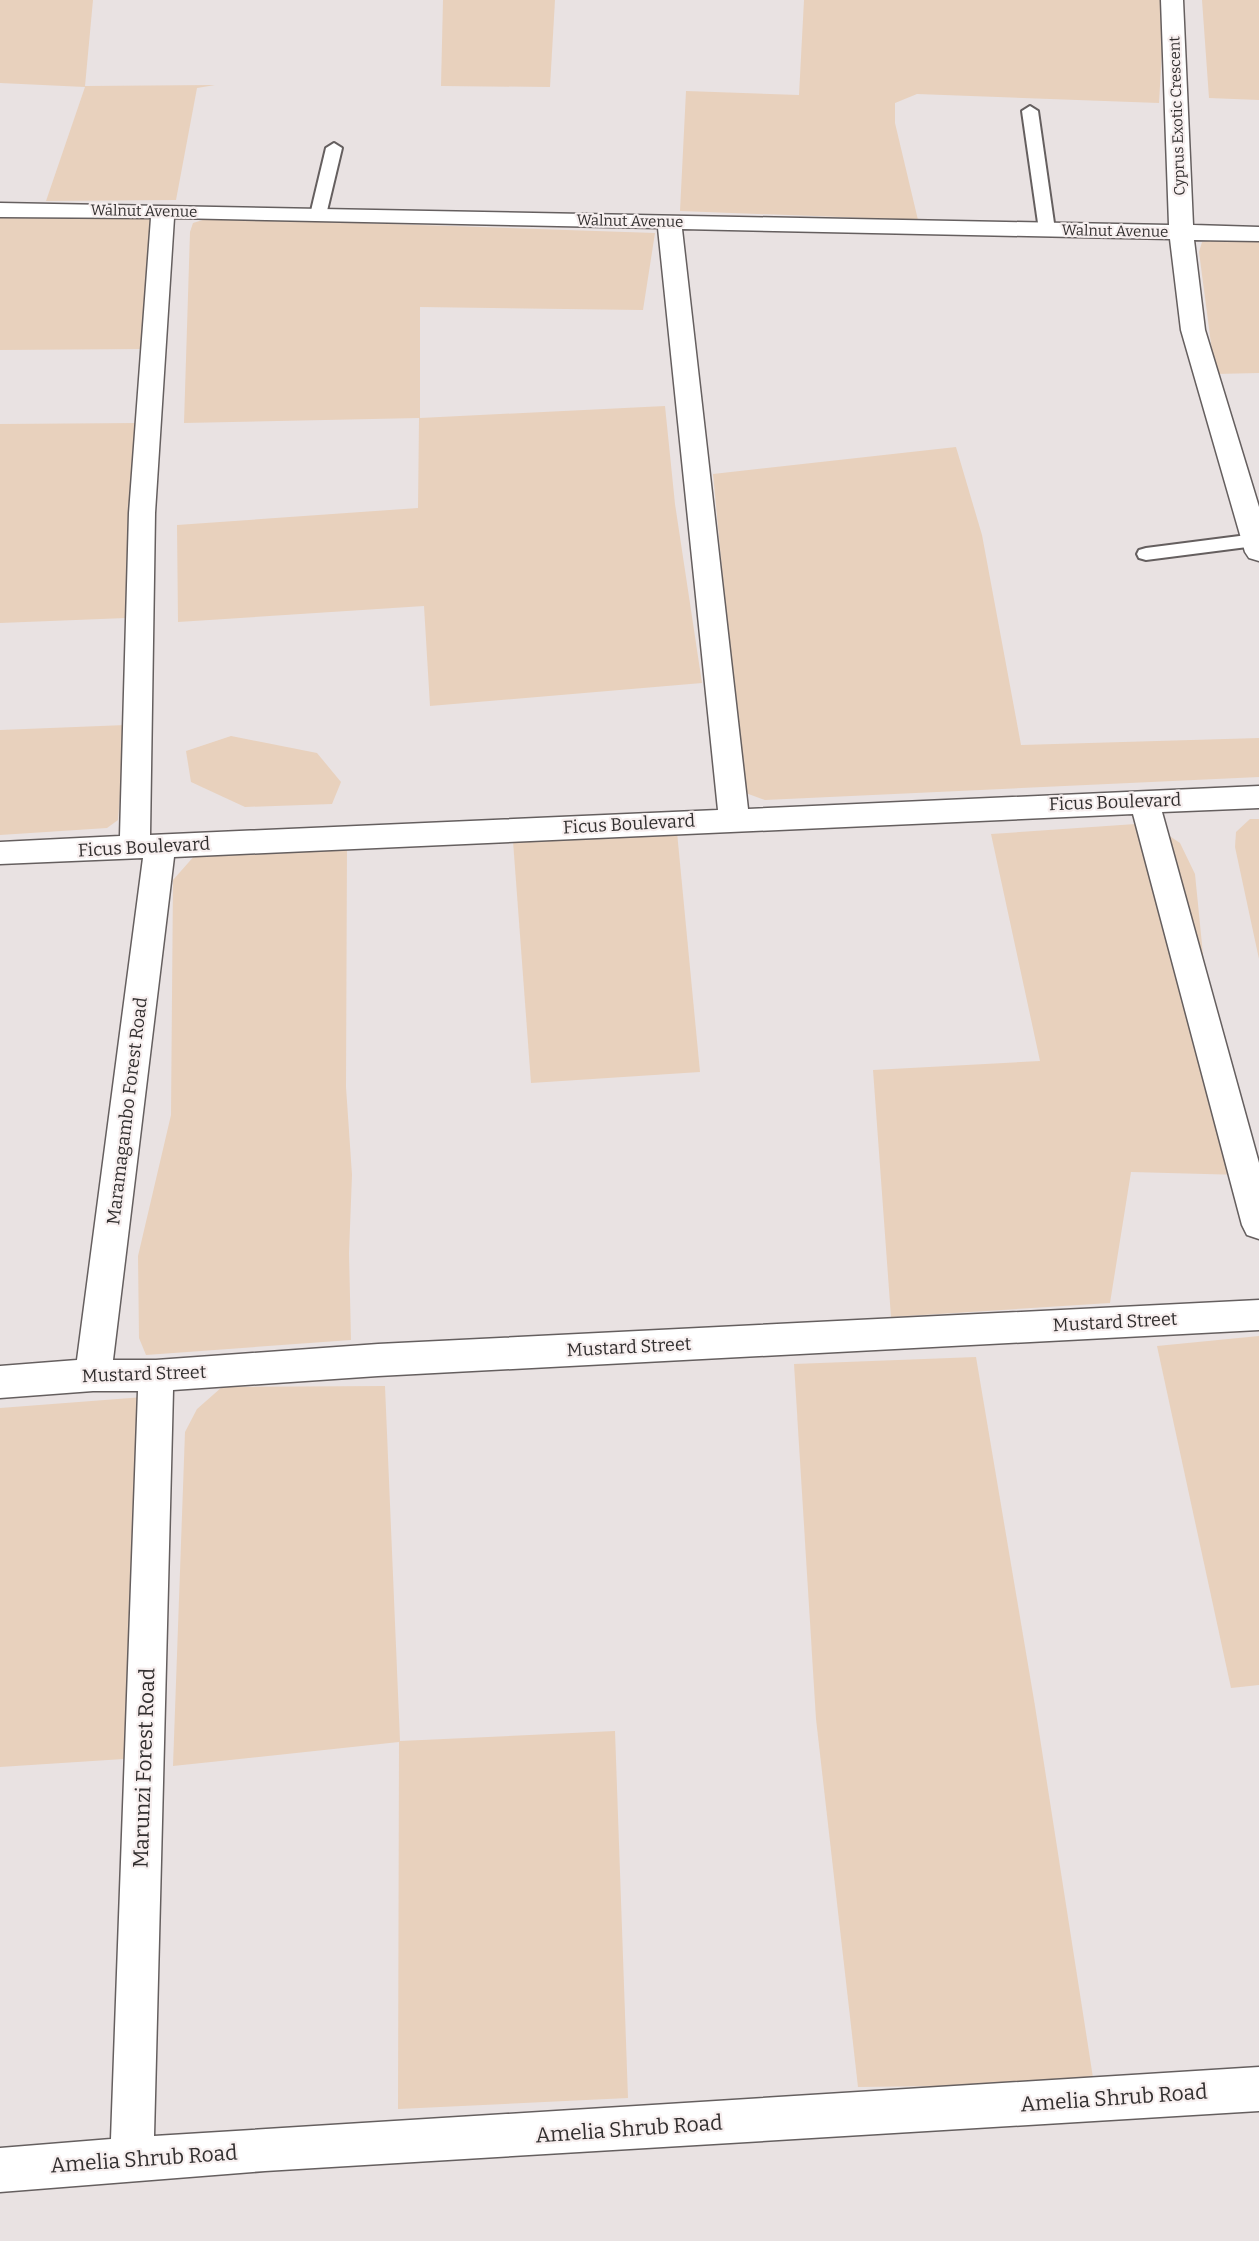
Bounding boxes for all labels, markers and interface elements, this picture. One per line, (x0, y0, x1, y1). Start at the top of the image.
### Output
street label: Cyprus Exotic Crescent (1165, 35, 1189, 196)
street label: Walnut Avenue (91, 201, 197, 221)
street label: Walnut Avenue (577, 211, 683, 231)
street label: Walnut Avenue (1062, 221, 1168, 241)
street label: Ficus Boulevard (1049, 789, 1182, 815)
street label: Ficus Boulevard (562, 810, 696, 838)
street label: Ficus Boulevard (77, 833, 211, 861)
street label: Maramagambo Forest Road (102, 996, 152, 1226)
street label: Mustard Street (1052, 1308, 1178, 1336)
street label: Mustard Street (566, 1333, 692, 1361)
street label: Mustard Street (81, 1361, 207, 1387)
street label: Marunzi Forest Road (128, 1667, 160, 1869)
street label: Amelia Shrub Road (1020, 2078, 1208, 2118)
street label: Amelia Shrub Road (535, 2109, 723, 2149)
street label: Amelia Shrub Road (50, 2139, 238, 2179)

